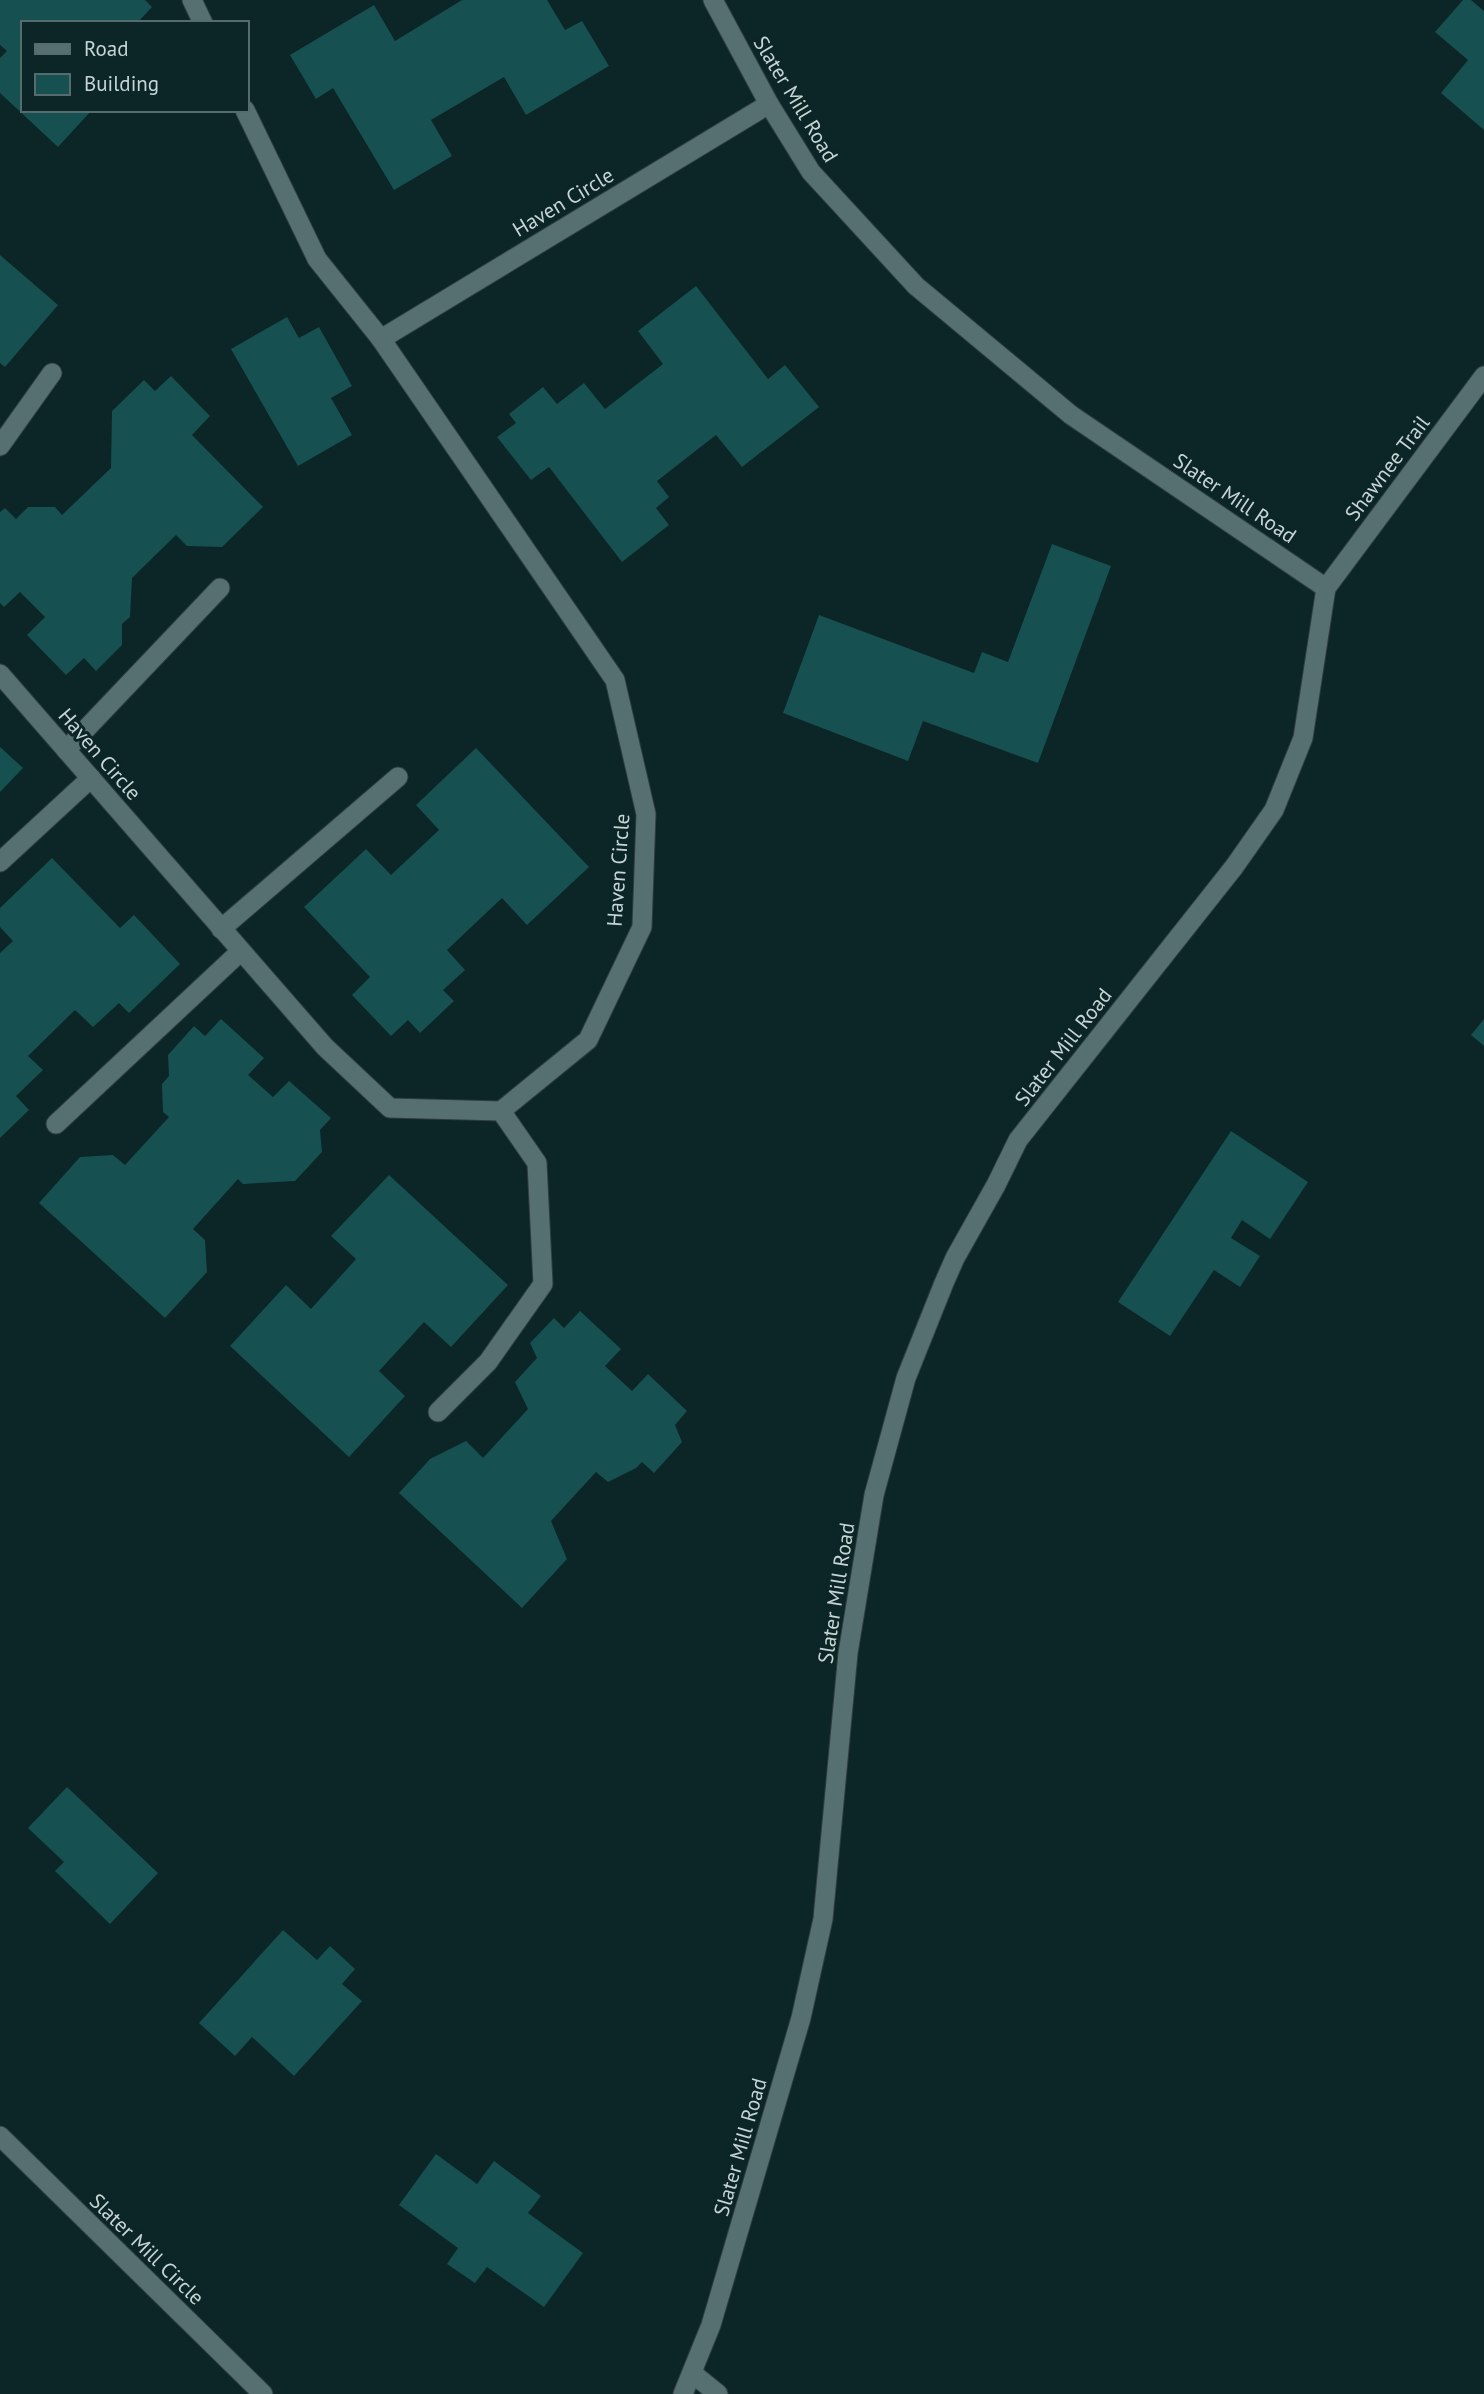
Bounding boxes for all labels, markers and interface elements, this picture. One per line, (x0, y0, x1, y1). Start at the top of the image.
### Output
legend (21, 21, 248, 112)
street label: Slater Mill Road (748, 31, 844, 167)
text: Road (84, 35, 128, 62)
text: Building (84, 70, 159, 97)
street label: Haven Circle (508, 161, 618, 243)
street label: Shawnee Trail (1339, 410, 1435, 526)
street label: Slater Mill Road (1168, 447, 1302, 549)
street label: Haven Circle (53, 702, 147, 806)
street label: Haven Circle (601, 813, 635, 927)
street label: Slater Mill Road (1008, 983, 1118, 1111)
street label: Slater Mill Road (812, 1520, 860, 1666)
street label: Slater Mill Road (707, 2075, 773, 2219)
street label: Slater Mill Circle (84, 2187, 210, 2311)

